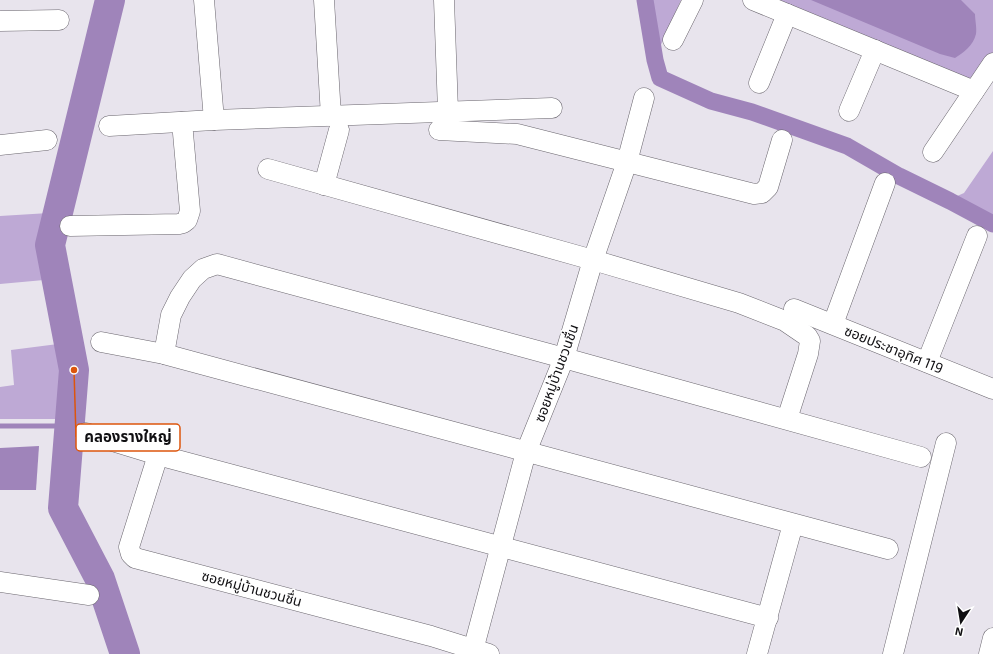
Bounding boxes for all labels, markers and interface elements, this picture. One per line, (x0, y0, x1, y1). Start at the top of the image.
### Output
street label: ซอยหมู่บ้านชวนชื่น (529, 321, 583, 425)
street label: ซอยประชาอุทิศ 119 (842, 321, 946, 378)
callout: คลองรางใหญ่ (76, 424, 180, 451)
text: คลองรางใหญ่ (84, 427, 172, 445)
street label: ซอยหมู่บ้านชวนชื่น (200, 566, 304, 611)
north arrow (941, 602, 981, 642)
text: N (954, 625, 964, 639)

